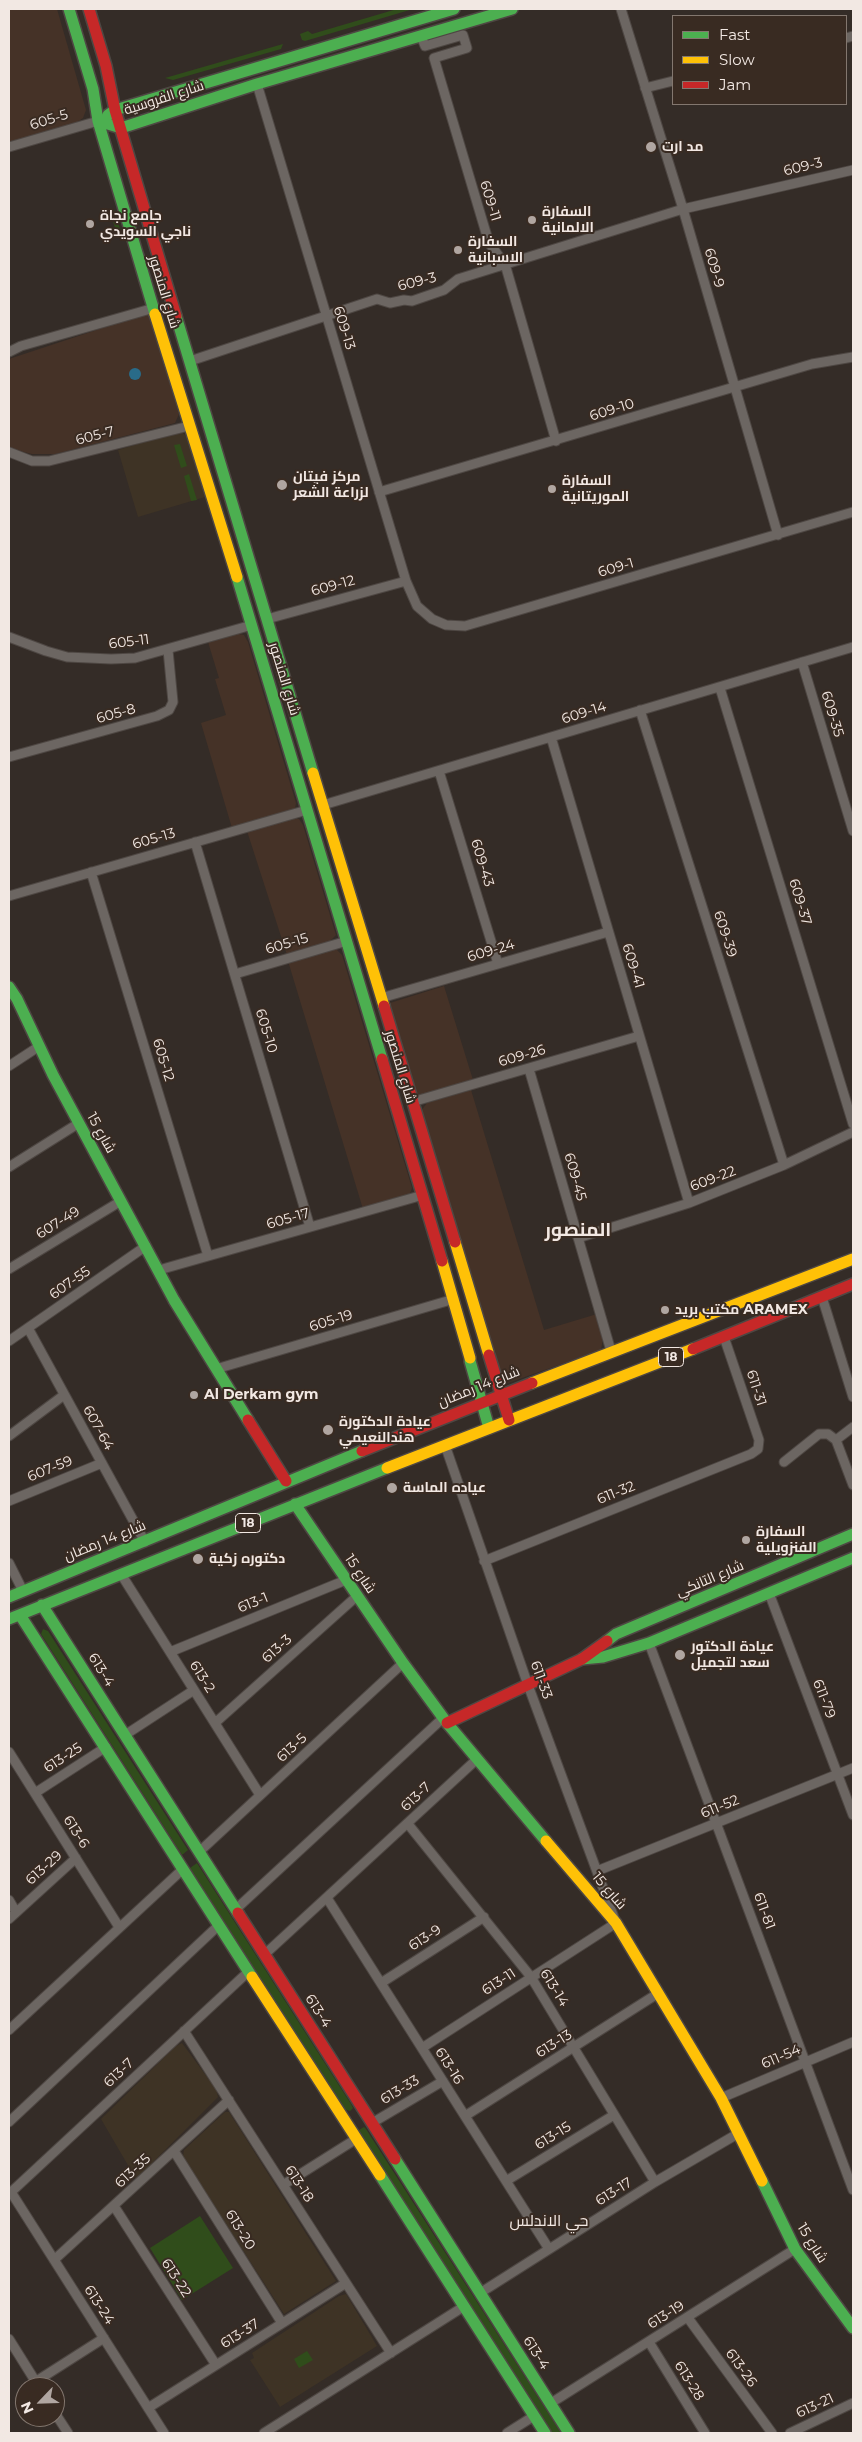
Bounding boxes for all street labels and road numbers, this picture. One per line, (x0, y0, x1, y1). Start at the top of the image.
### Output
street label: شارع الفروسية (122, 77, 206, 119)
street label: 605-5 (28, 106, 70, 134)
street label: 609-3 (782, 154, 824, 180)
street label: 609-11 (476, 179, 504, 223)
street label: 609-9 (700, 246, 728, 290)
street label: شارع المنصور (145, 253, 183, 331)
street label: 609-3 (396, 269, 438, 295)
street label: 609-13 (329, 304, 359, 352)
street label: 609-10 (588, 395, 636, 425)
street label: 605-7 (74, 423, 116, 449)
street label: 609-1 (596, 555, 636, 581)
street label: 609-12 (309, 572, 357, 600)
street label: 605-11 (108, 631, 150, 653)
street label: شارع المنصور (265, 640, 303, 718)
street label: 609-35 (817, 689, 847, 739)
street label: 609-14 (560, 698, 608, 728)
street label: 605-8 (95, 701, 137, 727)
street label: 605-13 (131, 825, 177, 853)
street label: 609-43 (467, 837, 497, 889)
street label: 609-37 (785, 877, 815, 927)
street label: 609-39 (710, 909, 740, 959)
street label: 605-15 (264, 930, 310, 958)
street label: 609-24 (465, 936, 517, 966)
street label: 609-41 (618, 942, 648, 990)
street label: 605-10 (251, 1007, 281, 1055)
street label: شارع المنصور (381, 1028, 419, 1106)
street label: 605-12 (149, 1037, 177, 1083)
street label: 609-26 (497, 1041, 547, 1071)
street label: شارع 15 (83, 1110, 119, 1156)
street label: 609-45 (560, 1151, 590, 1203)
street label: 609-22 (688, 1163, 738, 1195)
street label: 607-49 (33, 1203, 83, 1243)
street label: 605-17 (264, 1205, 312, 1233)
street label: 607-55 (46, 1263, 94, 1303)
street label: 605-19 (307, 1306, 355, 1336)
road number: 18 (658, 1348, 684, 1366)
street label: شارع 14 رمضان (436, 1363, 522, 1411)
street label: 611-31 (742, 1368, 770, 1408)
street label: 607-64 (79, 1403, 117, 1453)
street label: 607-59 (25, 1452, 75, 1486)
street label: 611-32 (595, 1478, 637, 1508)
road number: 18 (236, 1514, 260, 1532)
street label: شارع 14 رمضان (62, 1517, 148, 1565)
street label: شارع 15 (341, 1551, 379, 1597)
street label: شارع التانكي (674, 1557, 746, 1601)
street label: 613-1 (235, 1589, 271, 1617)
street label: 613-3 (259, 1631, 295, 1667)
street label: 613-4 (84, 1650, 118, 1690)
street label: 613-2 (186, 1658, 218, 1696)
street label: 611-33 (526, 1659, 556, 1701)
street label: 611-79 (809, 1677, 839, 1721)
street label: 613-5 (274, 1730, 310, 1766)
street label: 613-25 (41, 1739, 85, 1777)
street label: 613-7 (397, 1779, 435, 1815)
street label: 611-52 (698, 1792, 742, 1822)
street label: 613-6 (59, 1813, 93, 1851)
street label: 613-29 (22, 1847, 66, 1889)
street label: شارع 15 (588, 1869, 630, 1913)
street label: 611-81 (750, 1890, 778, 1932)
street label: 613-9 (406, 1921, 444, 1955)
street label: 613-11 (479, 1965, 519, 1999)
street label: 613-14 (536, 1966, 572, 2010)
street label: 613-4 (301, 1991, 335, 2031)
street label: 613-13 (533, 2026, 575, 2062)
street label: 611-54 (759, 2041, 803, 2073)
street label: 613-16 (431, 2045, 467, 2087)
street label: 613-7 (100, 2055, 138, 2091)
street label: 613-33 (378, 2072, 422, 2108)
street label: 613-15 (532, 2118, 574, 2154)
street label: 613-35 (112, 2150, 154, 2192)
street label: 613-18 (281, 2162, 317, 2206)
street label: 613-17 (593, 2174, 635, 2210)
street label: 613-20 (221, 2207, 259, 2253)
street label: شارع 15 (793, 2220, 831, 2266)
street label: 613-22 (157, 2256, 195, 2300)
street label: 613-24 (80, 2282, 118, 2328)
street label: 613-19 (645, 2297, 687, 2333)
street label: 613-37 (218, 2316, 262, 2352)
street label: 613-4 (519, 2333, 553, 2373)
street label: 613-26 (722, 2346, 760, 2390)
street label: 613-28 (670, 2358, 708, 2404)
street label: 613-21 (793, 2390, 837, 2422)

